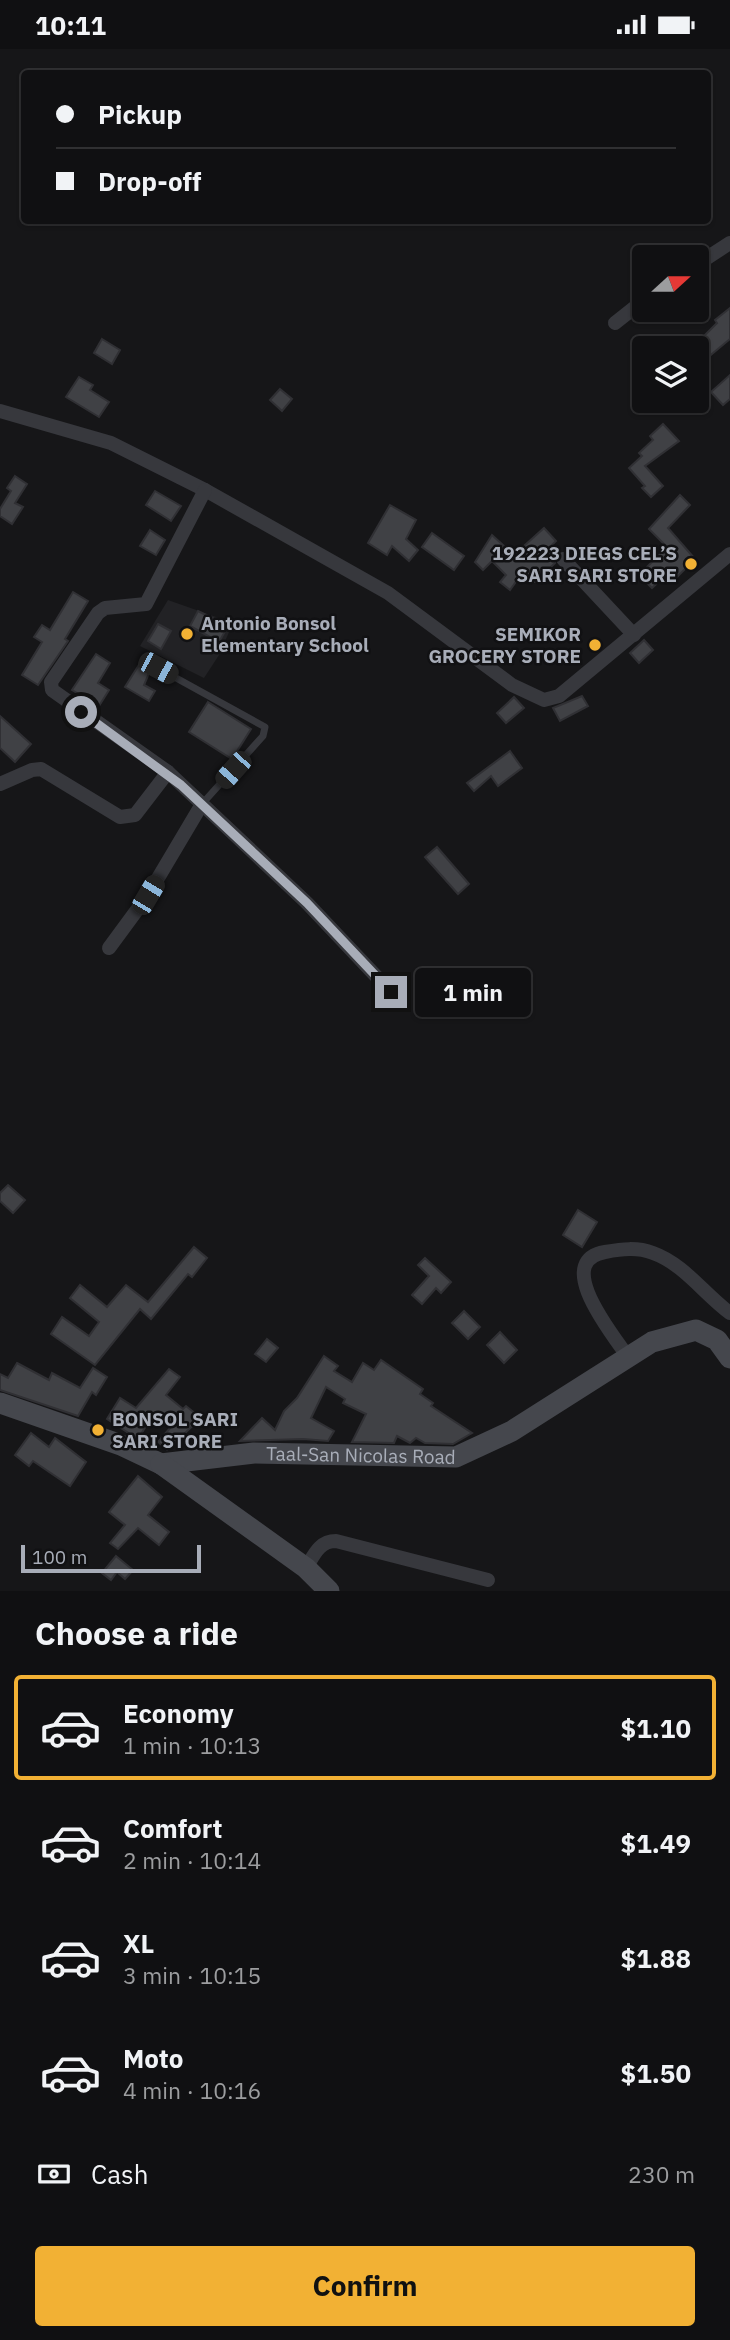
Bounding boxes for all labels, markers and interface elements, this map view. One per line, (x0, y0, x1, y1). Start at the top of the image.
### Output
text: 10:11 (35, 8, 106, 42)
text: Pickup (98, 97, 182, 131)
text: Drop-off (98, 164, 201, 198)
north arrow (632, 245, 709, 322)
map controls (632, 245, 709, 413)
button: layers (632, 336, 709, 413)
place label: 192223 DIEGS CEL’S SARI SARI STORE (492, 541, 677, 587)
marker: 192223 DIEGS CEL’S SARI SARI STORE (683, 556, 699, 572)
place label: Antonio Bonsol Elementary School (201, 611, 369, 657)
place label: SEMIKOR GROCERY STORE (428, 622, 581, 668)
marker: Antonio Bonsol Elementary School (179, 626, 195, 642)
marker: SEMIKOR GROCERY STORE (587, 637, 603, 653)
car (135, 649, 182, 687)
route start (65, 696, 97, 728)
car (212, 747, 255, 793)
car (129, 872, 168, 918)
callout: 1 min (416, 967, 531, 1017)
route end (375, 976, 407, 1008)
text: 1 min (443, 977, 503, 1007)
place label: BONSOL SARI SARI STORE (112, 1407, 238, 1453)
marker: BONSOL SARI SARI STORE (90, 1422, 106, 1438)
street label: Taal-San Nicolas Road (266, 1441, 456, 1469)
scale bar (21, 1542, 201, 1574)
text: 100 m (32, 1545, 87, 1569)
text: Choose a ride (35, 1612, 238, 1654)
icon: car (39, 1696, 102, 1759)
text: Economy (123, 1696, 234, 1730)
text: $1.10 (621, 1711, 691, 1745)
text: 1 min · 10:13 (123, 1730, 261, 1760)
icon: car (39, 1811, 102, 1874)
text: Comfort (123, 1811, 222, 1845)
text: $1.49 (621, 1826, 691, 1860)
text: 2 min · 10:14 (123, 1845, 261, 1875)
icon: car (39, 1926, 102, 1989)
text: XL (123, 1926, 154, 1960)
text: $1.88 (621, 1941, 691, 1975)
text: 3 min · 10:15 (123, 1960, 261, 1990)
icon: car (39, 2041, 102, 2104)
text: Moto (123, 2041, 183, 2075)
text: $1.50 (621, 2056, 691, 2090)
text: 4 min · 10:16 (123, 2075, 261, 2105)
icon: cash (35, 2155, 73, 2193)
text: Cash (91, 2157, 148, 2191)
text: 230 m (628, 2159, 695, 2189)
button: Confirm (35, 2246, 695, 2326)

